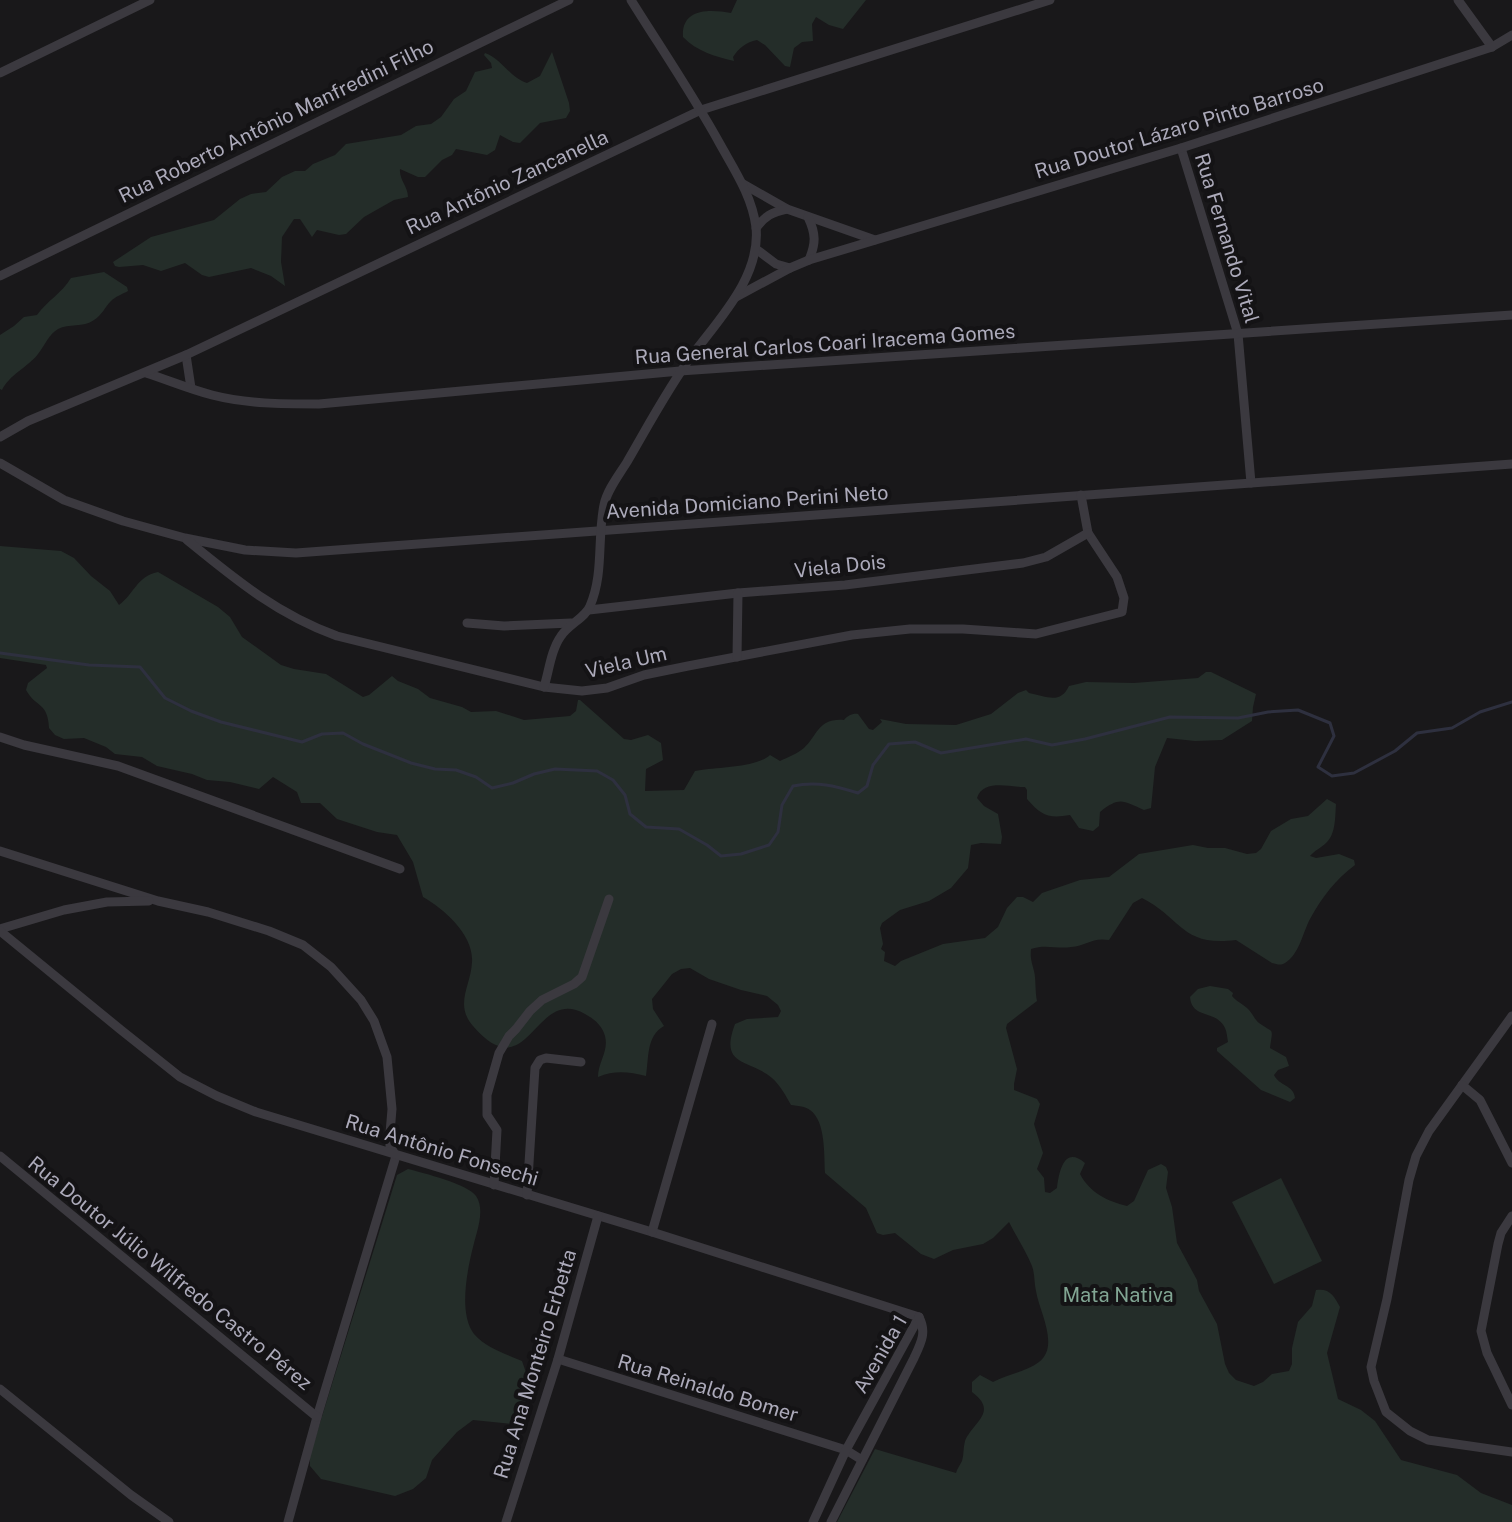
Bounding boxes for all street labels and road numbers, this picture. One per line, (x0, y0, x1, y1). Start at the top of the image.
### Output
street label: Rua Roberto Antônio Manfredini Filho (115, 34, 437, 208)
street label: Rua Doutor Lázaro Pinto Barroso (1032, 73, 1326, 183)
street label: Rua Antônio Zancanella (402, 125, 612, 239)
street label: Rua Fernando Vital (1190, 150, 1264, 326)
street label: Rua General Carlos Coari Iracema Gomes (634, 319, 1016, 369)
street label: Avenida Domiciano Perini Neto (605, 480, 889, 524)
street label: Viela Dois (793, 549, 887, 583)
street label: Viela Um (583, 641, 669, 683)
street label: Rua Antônio Fonsechi (343, 1109, 541, 1191)
street label: Rua Doutor Júlio Wilfredo Castro Pérez (23, 1151, 317, 1395)
street label: Rua Ana Monteiro Erbetta (489, 1246, 581, 1482)
street label: Avenida 1 (848, 1310, 912, 1398)
street label: Rua Reinaldo Bomer (615, 1349, 801, 1427)

